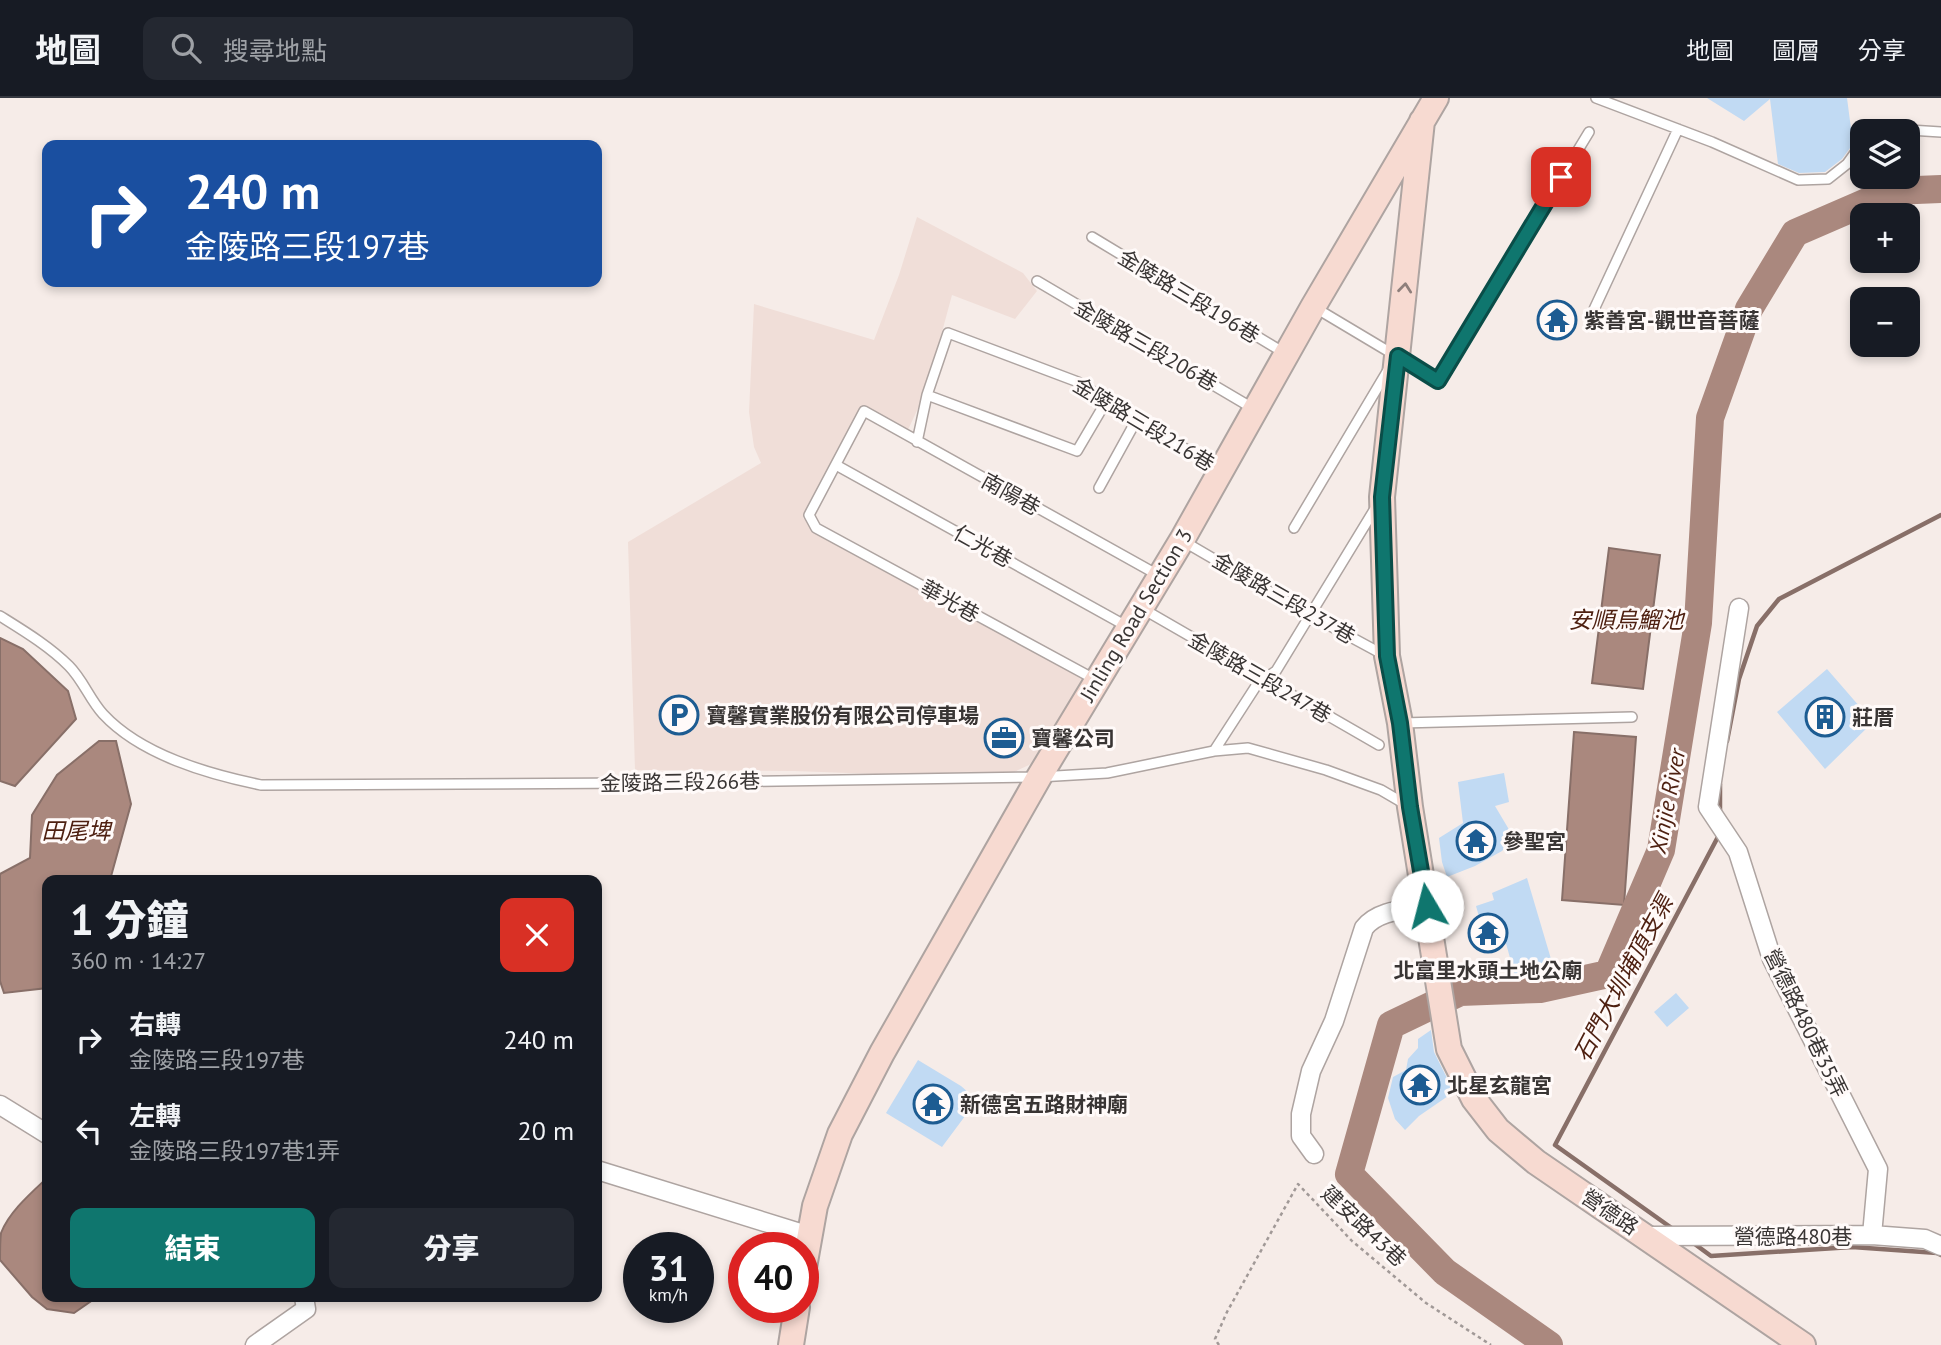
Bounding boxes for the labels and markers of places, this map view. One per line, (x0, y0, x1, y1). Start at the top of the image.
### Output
pin (1531, 147, 1591, 207)
temple icon: 紫善宮-觀世音菩薩 (1536, 299, 1578, 341)
place label: 紫善宮-觀世音菩薩 (1584, 307, 1760, 334)
parking icon: 寶馨實業股份有限公司停車場 (658, 694, 700, 736)
building icon: 莊厝 (1804, 696, 1846, 738)
place label: 寶馨實業股份有限公司停車場 (706, 702, 979, 729)
place label: 莊厝 (1852, 704, 1894, 731)
office icon: 寶馨公司 (983, 717, 1025, 759)
place label: 寶馨公司 (1031, 725, 1115, 752)
temple icon: 參聖宮 (1455, 820, 1497, 862)
place label: 參聖宮 (1503, 828, 1566, 855)
temple icon: 北富里水頭土地公廟 (1467, 912, 1509, 954)
place label: 北富里水頭土地公廟 (1394, 957, 1583, 984)
temple icon: 北星玄龍宮 (1399, 1064, 1441, 1106)
place label: 北星玄龍宮 (1447, 1072, 1552, 1099)
temple icon: 新德宮五路財神廟 (912, 1083, 954, 1125)
place label: 新德宮五路財神廟 (960, 1091, 1128, 1118)

